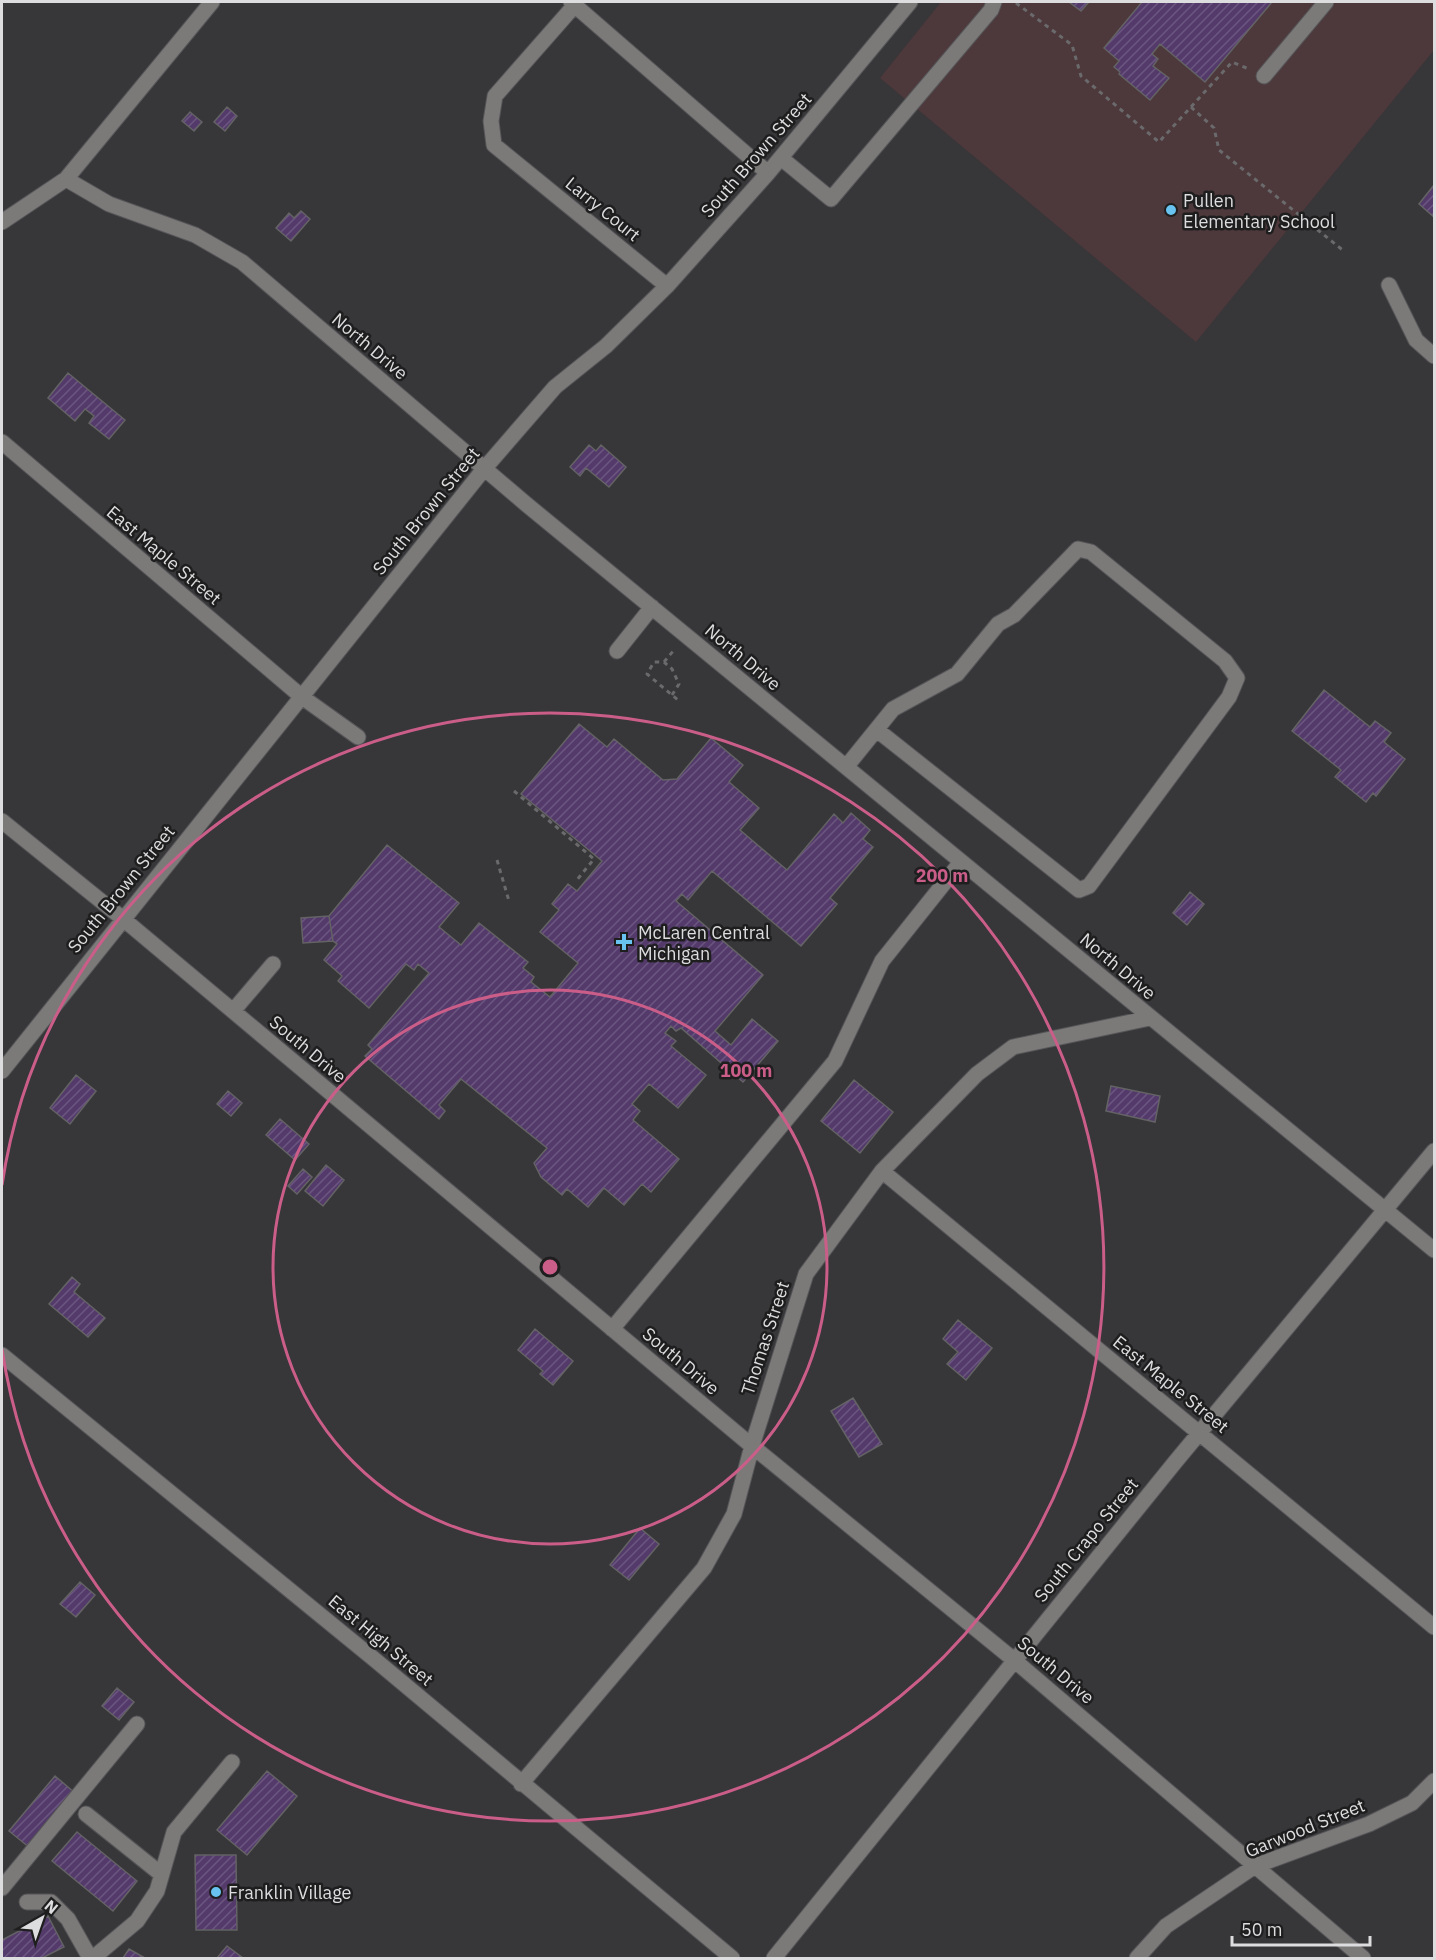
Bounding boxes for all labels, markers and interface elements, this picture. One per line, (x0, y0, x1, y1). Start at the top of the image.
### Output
street label: South Brown Street (696, 88, 816, 222)
street label: Larry Court (561, 172, 645, 246)
place label: Pullen Elementary School (1183, 189, 1335, 233)
marker: Pullen Elementary School (1164, 203, 1178, 217)
street label: North Drive (327, 308, 413, 384)
street label: South Brown Street (368, 443, 484, 579)
street label: East Maple Street (102, 500, 226, 610)
street label: North Drive (700, 619, 786, 695)
street label: South Brown Street (63, 821, 179, 957)
text: 200 m (916, 864, 968, 887)
place label: McLaren Central Michigan (638, 921, 770, 965)
street label: North Drive (1075, 928, 1161, 1004)
marker: McLaren Central Michigan (615, 933, 633, 951)
street label: South Drive (265, 1010, 351, 1088)
text: 100 m (720, 1059, 772, 1082)
centre of rings (540, 1257, 560, 1277)
street label: Thomas Street (736, 1278, 794, 1398)
street label: South Drive (638, 1322, 724, 1400)
street label: East Maple Street (1108, 1330, 1234, 1438)
street label: South Crapo Street (1029, 1473, 1143, 1607)
street label: East High Street (324, 1589, 438, 1691)
street label: South Drive (1013, 1631, 1099, 1709)
street label: Garwood Street (1242, 1794, 1368, 1862)
place label: Franklin Village (228, 1881, 352, 1904)
marker: Franklin Village (209, 1885, 223, 1899)
north arrow (12, 1888, 72, 1948)
text: N (41, 1895, 63, 1918)
scale bar (1232, 1909, 1370, 1947)
text: 50 m (1241, 1918, 1283, 1941)

